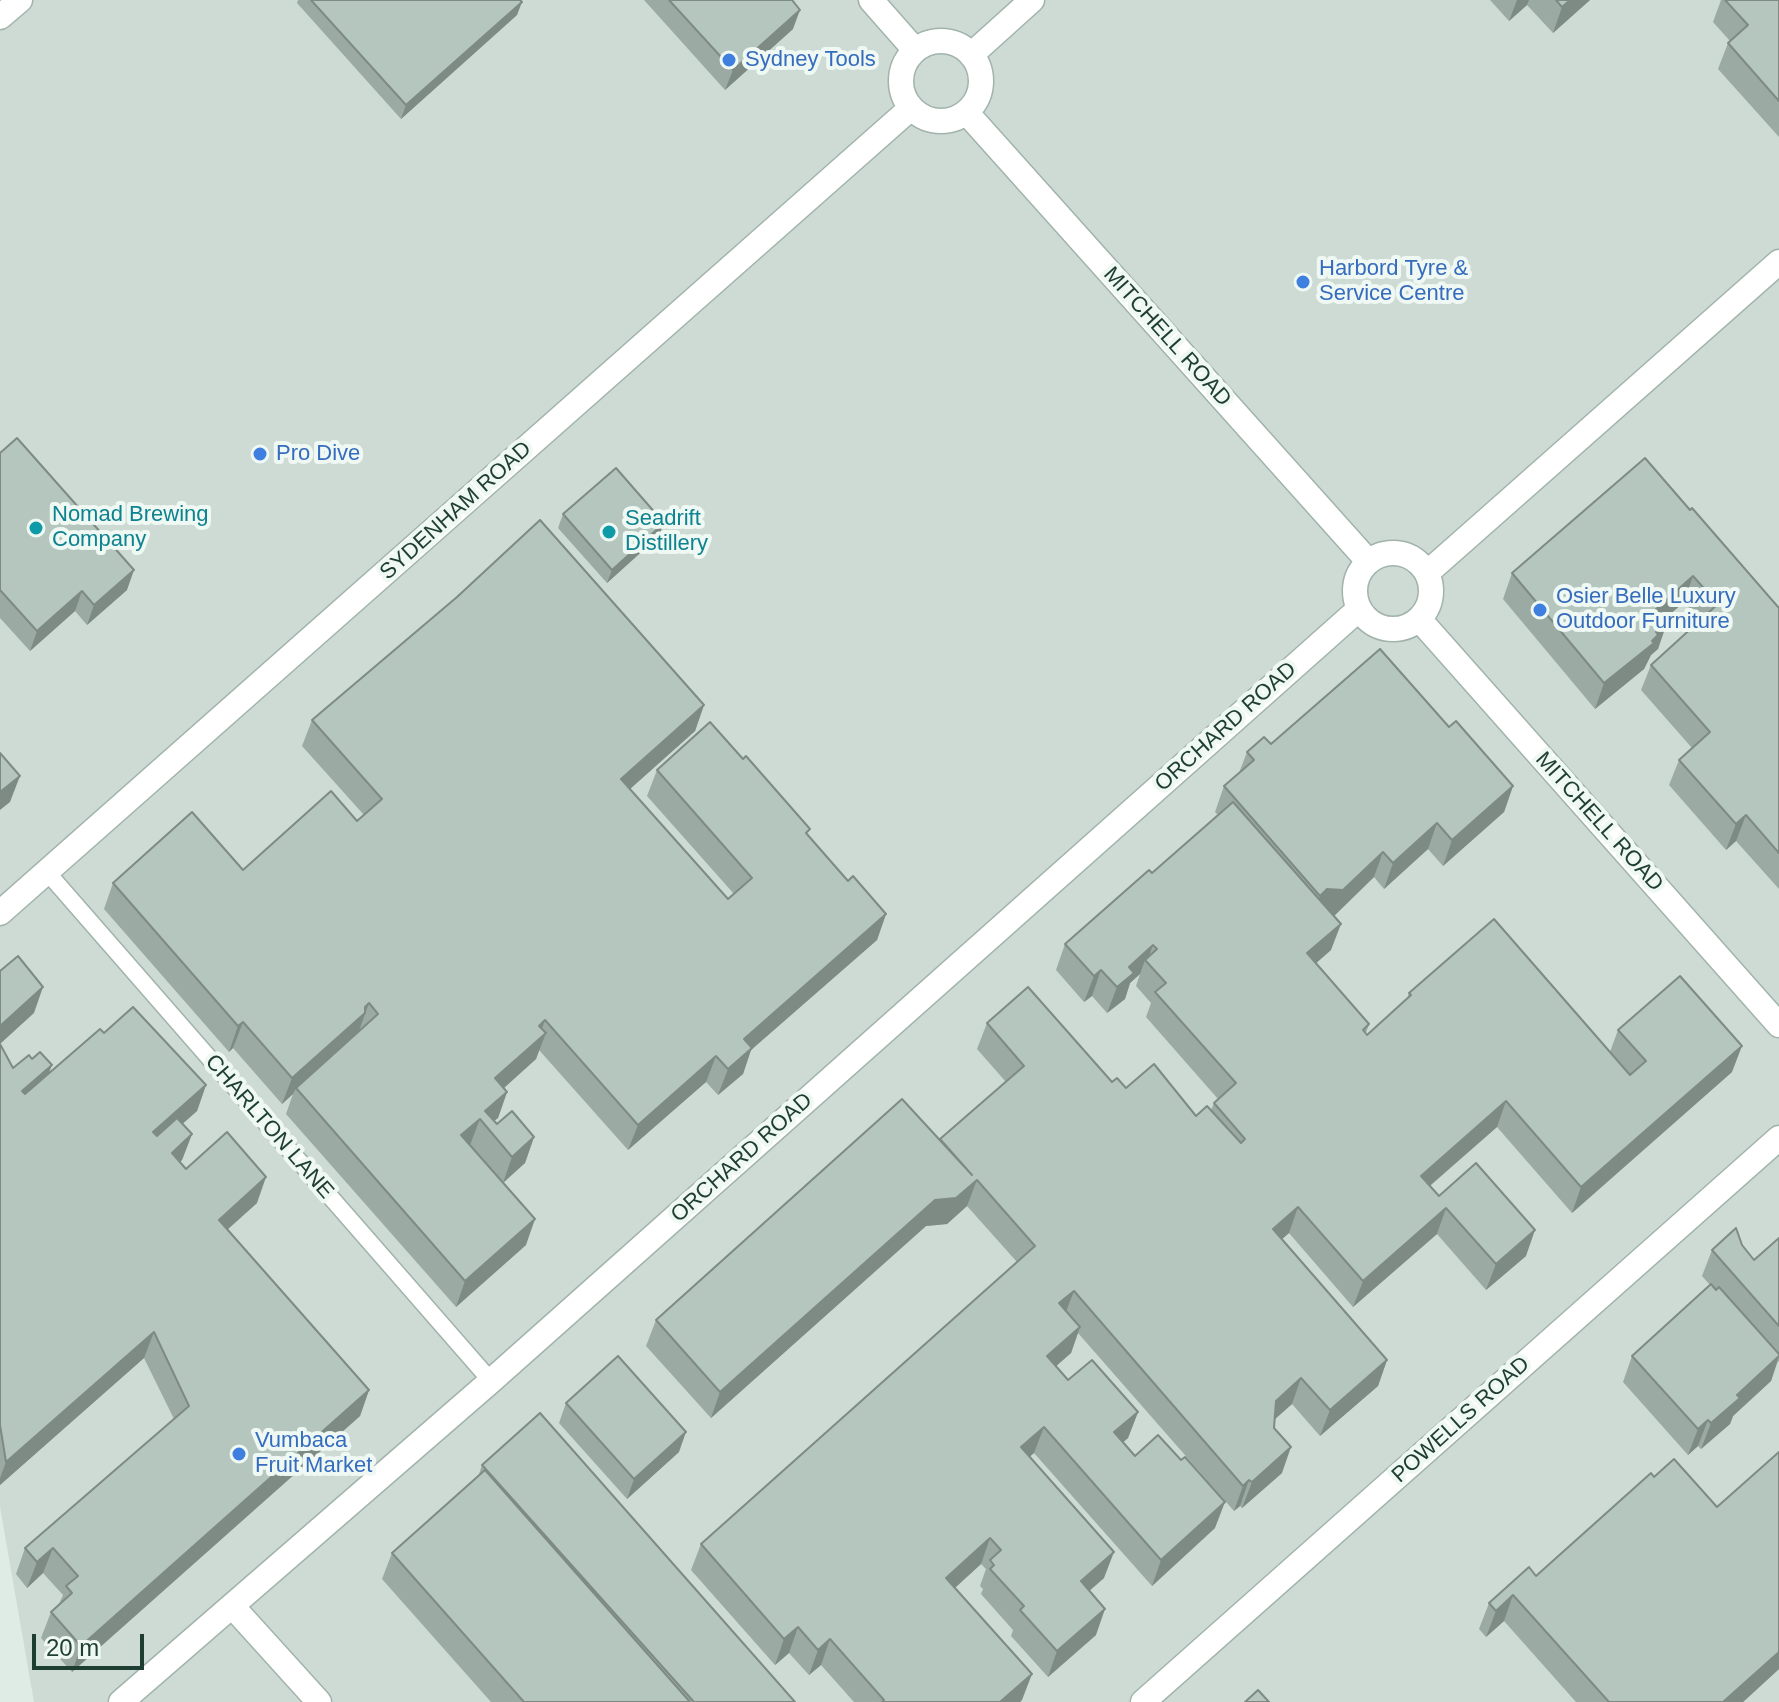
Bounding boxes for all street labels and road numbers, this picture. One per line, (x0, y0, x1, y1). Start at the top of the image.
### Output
street label: MITCHELL ROAD (1097, 262, 1237, 412)
street label: SYDENHAM ROAD (375, 436, 537, 586)
street label: ORCHARD ROAD (1150, 657, 1302, 797)
street label: MITCHELL ROAD (1529, 747, 1669, 897)
street label: CHARLTON LANE (199, 1049, 339, 1205)
street label: ORCHARD ROAD (666, 1088, 818, 1228)
street label: POWELLS ROAD (1387, 1351, 1535, 1489)

